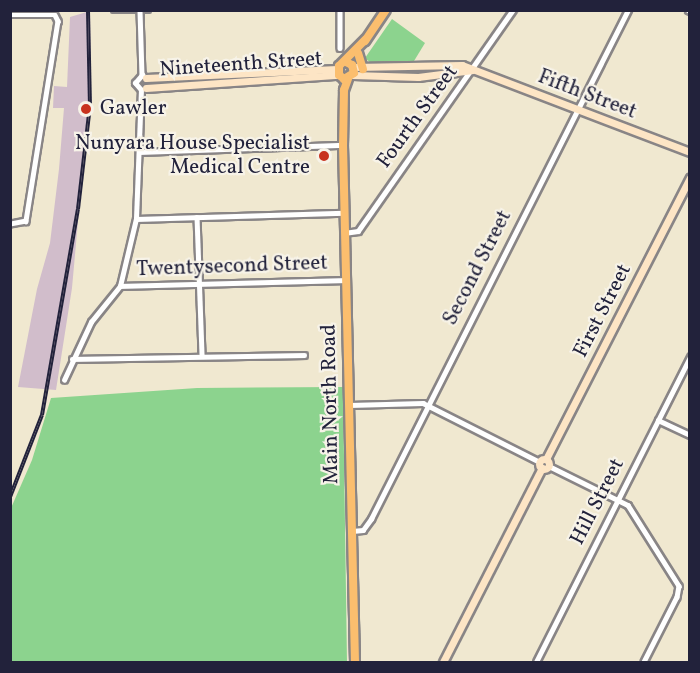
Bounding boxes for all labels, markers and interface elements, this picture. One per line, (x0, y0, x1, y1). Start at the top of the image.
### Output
street label: Nineteenth Street (159, 47, 323, 83)
street label: Fourth Street (372, 60, 464, 174)
street label: Fifth Street (534, 65, 640, 125)
place label: Gawler (100, 96, 166, 122)
marker: Gawler (77, 100, 95, 118)
place label: Nunyara House Specialist Medical Centre (75, 131, 310, 181)
marker: Nunyara House Specialist Medical Centre (315, 147, 333, 165)
street label: Second Street (438, 206, 518, 330)
street label: Twentysecond Street (136, 251, 328, 283)
street label: First Street (569, 260, 637, 362)
street label: Main North Road (317, 324, 345, 484)
street label: Hill Street (565, 454, 631, 550)

